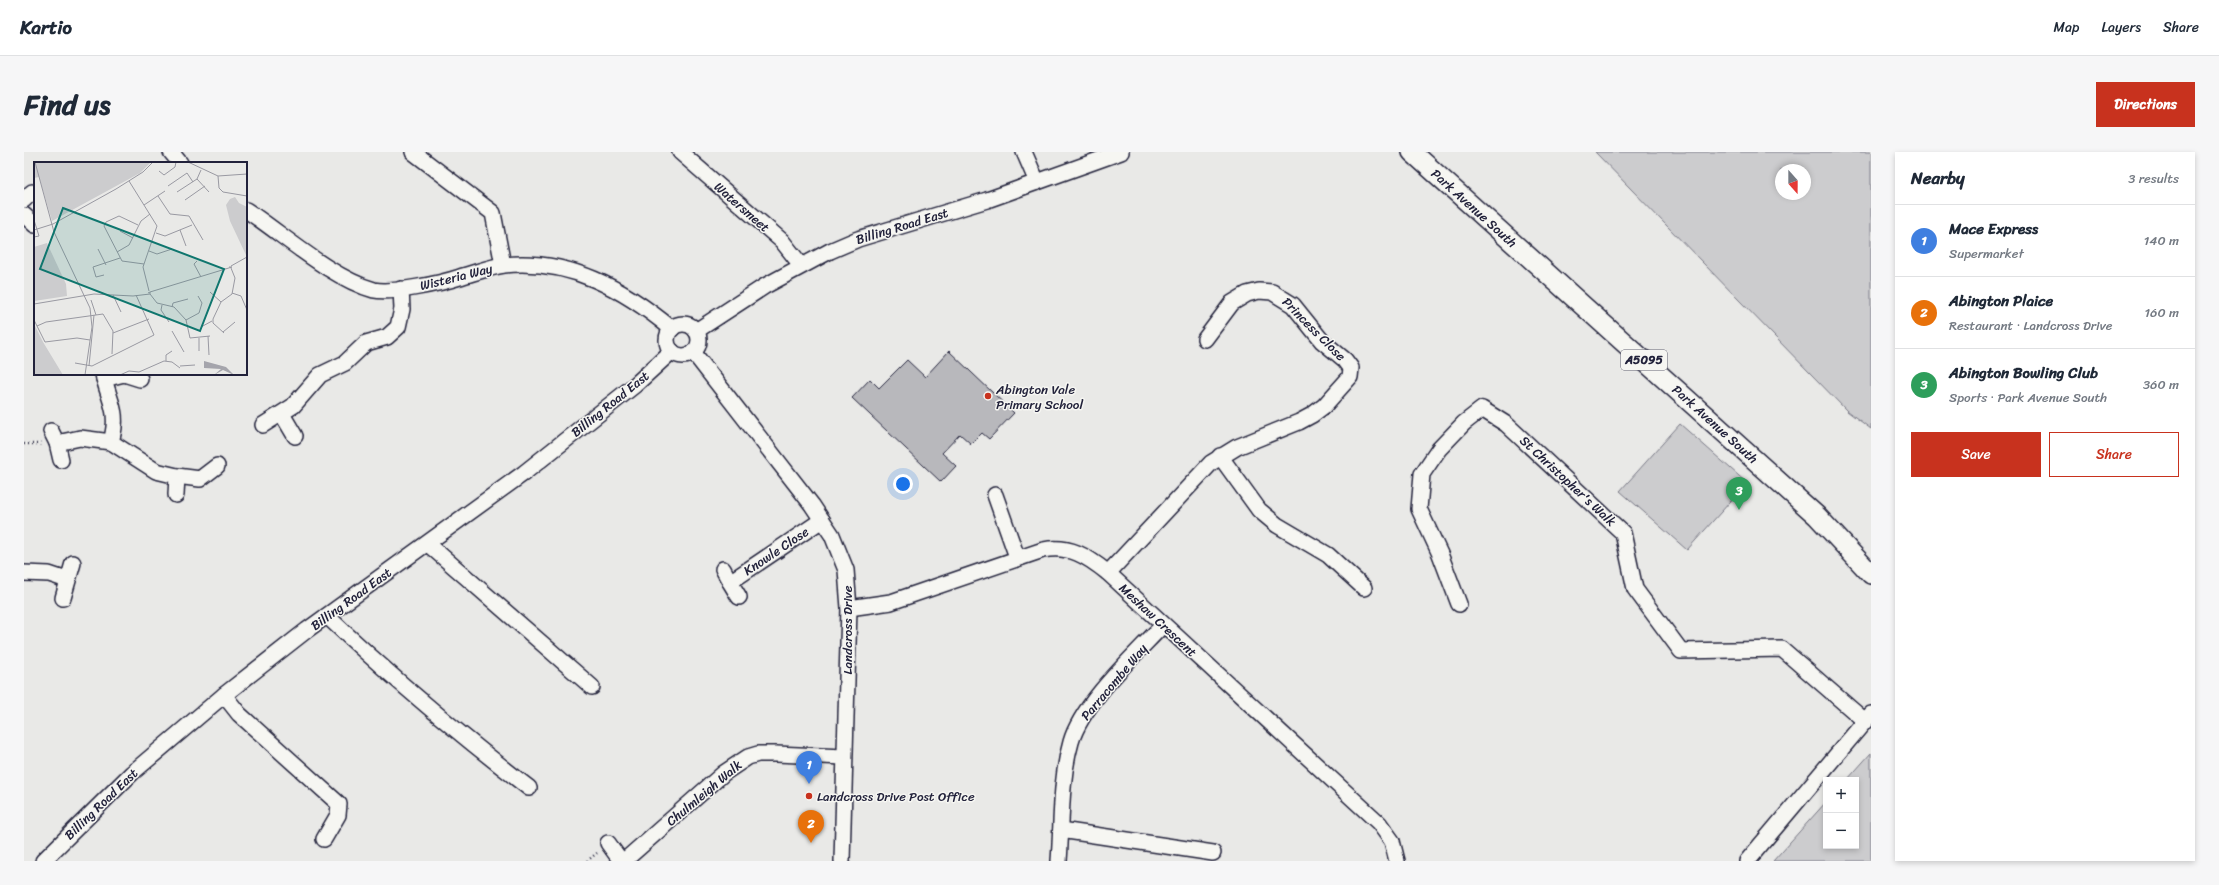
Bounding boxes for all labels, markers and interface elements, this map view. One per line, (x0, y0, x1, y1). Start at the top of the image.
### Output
text: Kartio (20, 11, 72, 44)
text: Map (2054, 15, 2079, 40)
text: Layers (2101, 15, 2141, 40)
text: Share (2163, 15, 2199, 40)
text: Find us (24, 80, 111, 129)
button: Directions (2096, 82, 2195, 127)
inset map (34, 162, 247, 375)
street label: Park Avenue South (1426, 163, 1523, 253)
text: Nearby (1911, 163, 1965, 193)
north arrow (1775, 164, 1811, 200)
text: 3 results (2128, 167, 2179, 190)
street label: Watersmeet (709, 176, 776, 238)
street label: Billing Road East (853, 201, 951, 251)
text: Mace Express (1949, 216, 2038, 242)
text: 1 (1921, 229, 1927, 252)
text: 140 m (2144, 229, 2179, 252)
text: Supermarket (1949, 242, 2024, 265)
street label: Wisteria Way (417, 257, 495, 297)
text: Abington Plaice (1949, 288, 2053, 314)
street label: Princess Close (1276, 291, 1352, 367)
text: 2 (1920, 301, 1928, 324)
text: 160 m (2144, 301, 2179, 324)
text: Restaurant · Landcross Drive (1949, 314, 2112, 337)
road number: A5095 (1621, 350, 1667, 370)
text: Abington Bowling Club (1949, 360, 2098, 386)
street label: Billing Road East (566, 365, 655, 443)
text: 3 (1920, 373, 1928, 396)
text: 360 m (2143, 373, 2179, 396)
place label: Abington Vale Primary School (995, 378, 1083, 416)
street label: Park Avenue South (1667, 379, 1764, 469)
text: Sports · Park Avenue South (1949, 386, 2107, 409)
marker: Abington Vale Primary School (983, 391, 993, 401)
street label: St Christopher's Walk (1514, 430, 1622, 532)
button: Save (1911, 432, 2041, 477)
button: Share (2049, 432, 2179, 477)
your location (893, 474, 913, 494)
pin: 3 (1726, 477, 1752, 510)
street label: Knowle Close (738, 520, 814, 582)
street label: Billing Road East (306, 561, 397, 636)
street label: Meshaw Crescent (1113, 577, 1203, 663)
street label: Landcross Drive (836, 585, 859, 674)
street label: Parracombe Way (1075, 638, 1153, 726)
pin: 1 (796, 751, 822, 784)
street label: Chulmleigh Walk (661, 754, 747, 832)
street label: Billing Road East (59, 762, 144, 845)
map controls (1823, 777, 1859, 849)
button: + (1823, 777, 1859, 813)
place label: Landcross Drive Post Office (817, 785, 975, 808)
marker: Landcross Drive Post Office (804, 791, 814, 801)
pin: 2 (798, 810, 824, 843)
button: − (1823, 813, 1859, 849)

